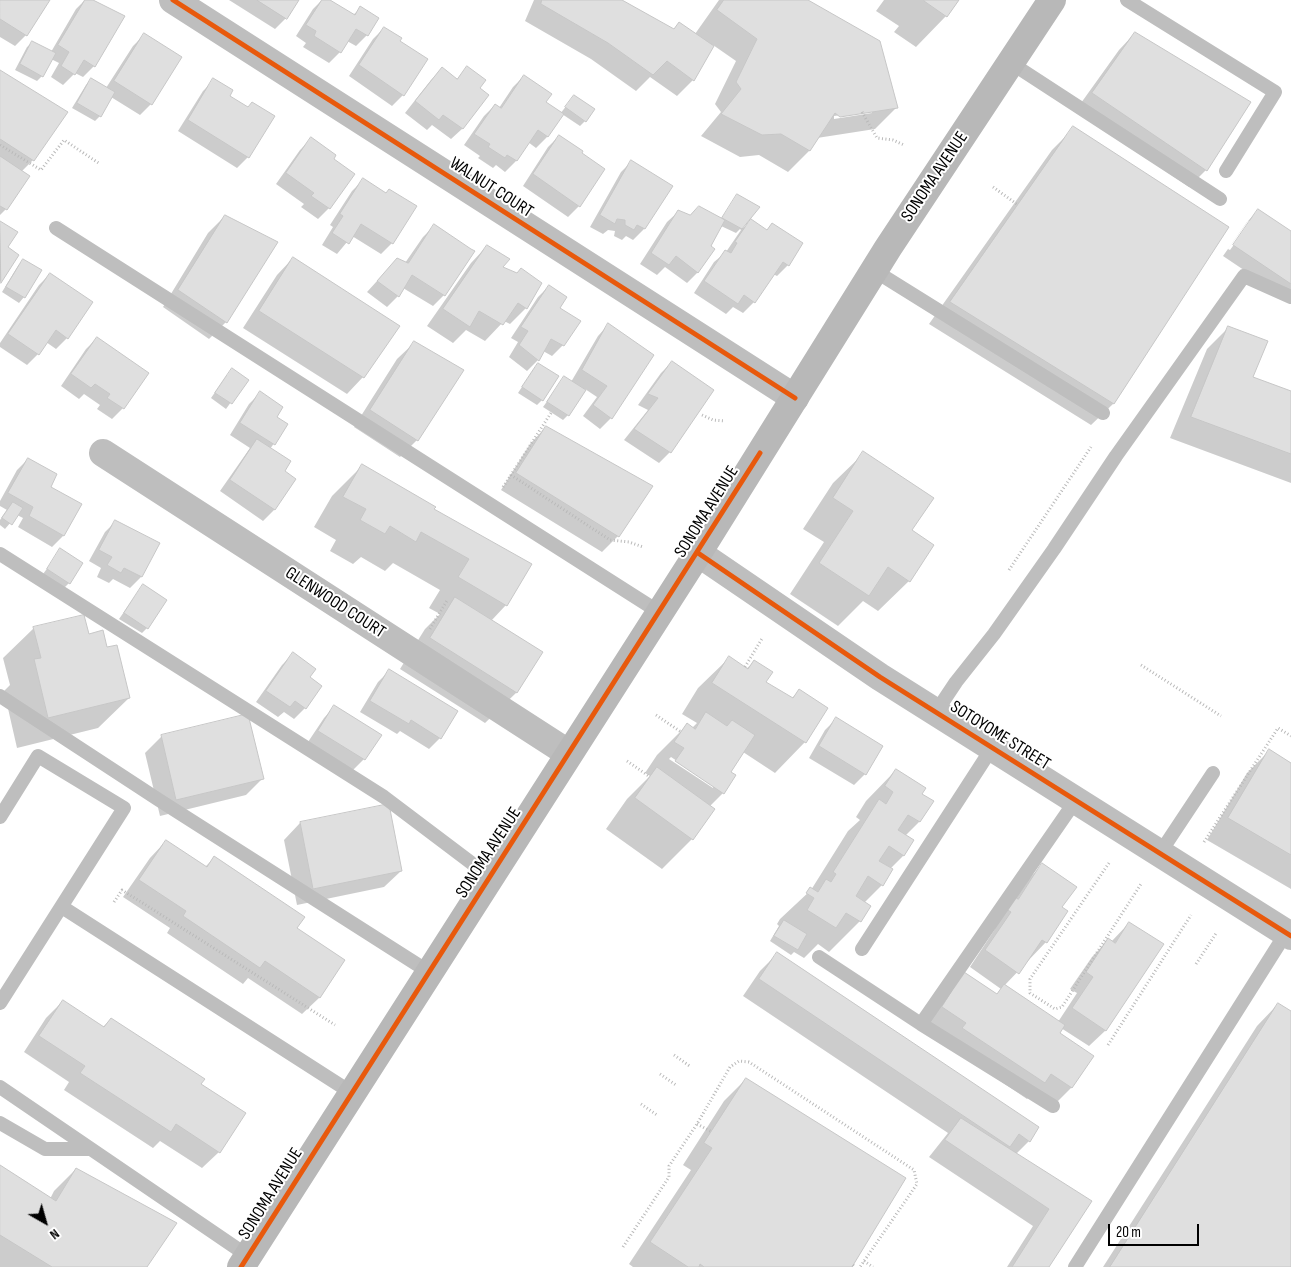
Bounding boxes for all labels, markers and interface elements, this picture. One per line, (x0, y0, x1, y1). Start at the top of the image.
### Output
street label: SONOMA AVENUE (897, 128, 973, 226)
street label: WALNUT COURT (445, 153, 537, 223)
street label: SONOMA AVENUE (670, 462, 744, 562)
street label: GLENWOOD COURT (281, 563, 389, 643)
street label: SOTOYOME STREET (946, 697, 1054, 775)
street label: SONOMA AVENUE (452, 803, 526, 903)
street label: SONOMA AVENUE (234, 1144, 308, 1244)
north arrow (20, 1197, 70, 1247)
scale bar (1111, 1214, 1202, 1246)
text: 20 m (1116, 1223, 1141, 1242)
text: N (46, 1225, 63, 1243)

